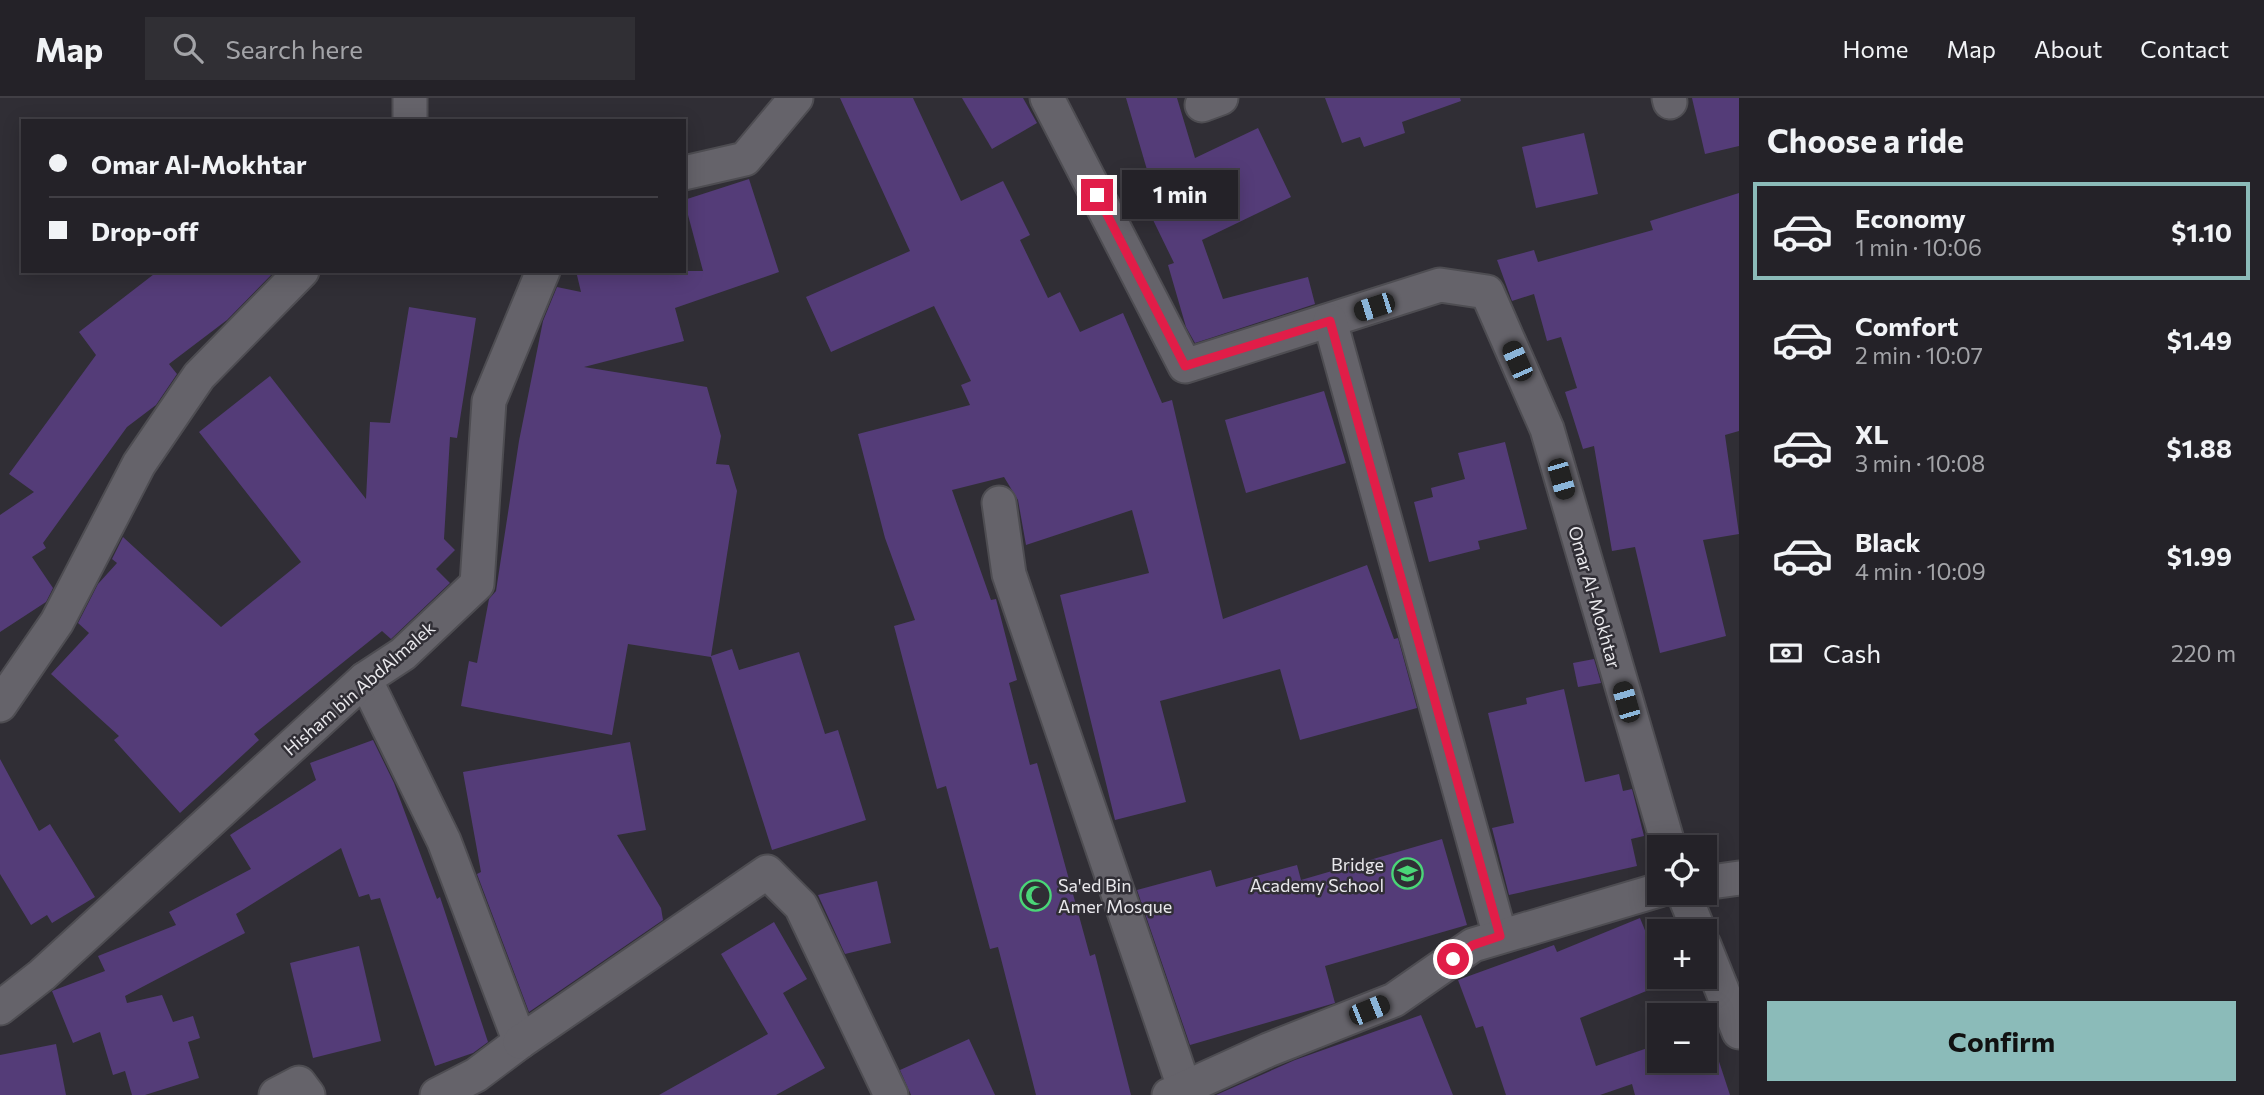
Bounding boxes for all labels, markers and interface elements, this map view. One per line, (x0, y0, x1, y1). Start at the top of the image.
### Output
search box (145, 17, 635, 80)
text: Map (35, 28, 103, 69)
icon: search (169, 29, 207, 67)
text: Search here (225, 33, 363, 64)
text: Home (1843, 34, 1909, 63)
text: Map (1947, 34, 1996, 63)
text: About (2034, 34, 2102, 63)
text: Contact (2140, 34, 2229, 63)
text: Choose a ride (1767, 120, 1964, 160)
text: Omar Al-Mokhtar (91, 148, 307, 179)
callout: 1 min (1122, 170, 1237, 220)
route end (1081, 179, 1113, 211)
text: 1 min (1153, 180, 1207, 208)
icon: car (1771, 200, 1834, 263)
text: Economy (1855, 202, 1966, 233)
text: Drop-off (91, 215, 198, 246)
text: $1.10 (2171, 216, 2232, 247)
text: 1 min · 10:06 (1855, 233, 1982, 261)
car (1351, 291, 1398, 323)
icon: car (1771, 308, 1834, 371)
text: Comfort (1855, 310, 1958, 341)
text: $1.49 (2167, 324, 2232, 355)
car (1499, 338, 1536, 384)
text: 2 min · 10:07 (1855, 341, 1983, 369)
icon: car (1771, 416, 1834, 479)
text: XL (1855, 418, 1889, 449)
text: $1.88 (2167, 432, 2232, 463)
text: 3 min · 10:08 (1855, 449, 1985, 477)
car (1546, 456, 1577, 502)
street label: Omar Al-Mokhtar (1564, 523, 1626, 671)
icon: car (1771, 524, 1834, 587)
text: Black (1855, 526, 1921, 557)
text: $1.99 (2167, 540, 2232, 571)
text: 4 min · 10:09 (1855, 557, 1986, 585)
street label: Hisham bin AbdAlmalek (279, 616, 439, 760)
icon: cash (1767, 634, 1805, 672)
text: Cash (1823, 637, 1881, 668)
text: 220 m (2171, 639, 2236, 667)
car (1611, 679, 1642, 725)
map controls (1647, 835, 1717, 1073)
button: locate (1647, 835, 1717, 905)
place label: Bridge Academy School (1250, 853, 1384, 896)
school or university icon: Bridge Academy School (1390, 857, 1424, 891)
place label: Sa'ed Bin Amer Mosque (1058, 874, 1172, 917)
mosque icon: Sa'ed Bin Amer Mosque (1018, 878, 1052, 912)
button: + (1647, 919, 1717, 989)
route start (1437, 943, 1469, 975)
car (1346, 992, 1393, 1028)
button: Confirm (1767, 1001, 2236, 1081)
button: − (1647, 1003, 1717, 1073)

